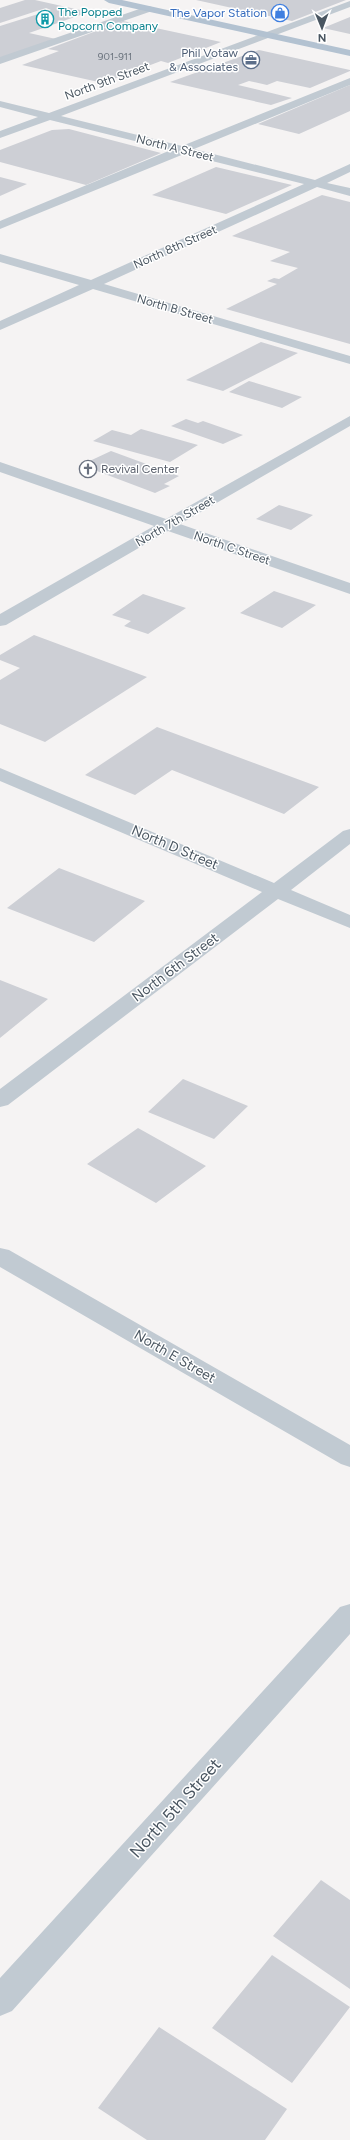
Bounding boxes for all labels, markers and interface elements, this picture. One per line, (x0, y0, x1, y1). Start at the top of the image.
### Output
shop icon: The Vapor Station (270, 3, 290, 23)
place label: The Popped Popcorn Company (58, 5, 159, 33)
place label: The Vapor Station (170, 6, 267, 20)
north arrow (302, 8, 342, 48)
building icon: The Popped Popcorn Company (35, 9, 55, 29)
text: N (318, 31, 327, 44)
place label: Phil Votaw & Associates (169, 46, 239, 74)
house number: 901-911 (98, 50, 132, 63)
office icon: Phil Votaw & Associates (241, 50, 261, 70)
street label: North 9th Street (63, 59, 152, 103)
street label: North A Street (135, 132, 216, 164)
street label: North 8th Street (131, 222, 219, 272)
street label: North B Street (135, 291, 215, 327)
church icon: Revival Center (78, 459, 98, 479)
place label: Revival Center (101, 462, 179, 476)
street label: North 7th Street (133, 493, 217, 549)
street label: North C Street (192, 528, 272, 568)
street label: North D Street (129, 822, 221, 873)
street label: North 6th Street (129, 929, 222, 1005)
street label: North E Street (131, 1326, 218, 1387)
street label: North 5th Street (125, 1754, 225, 1862)

